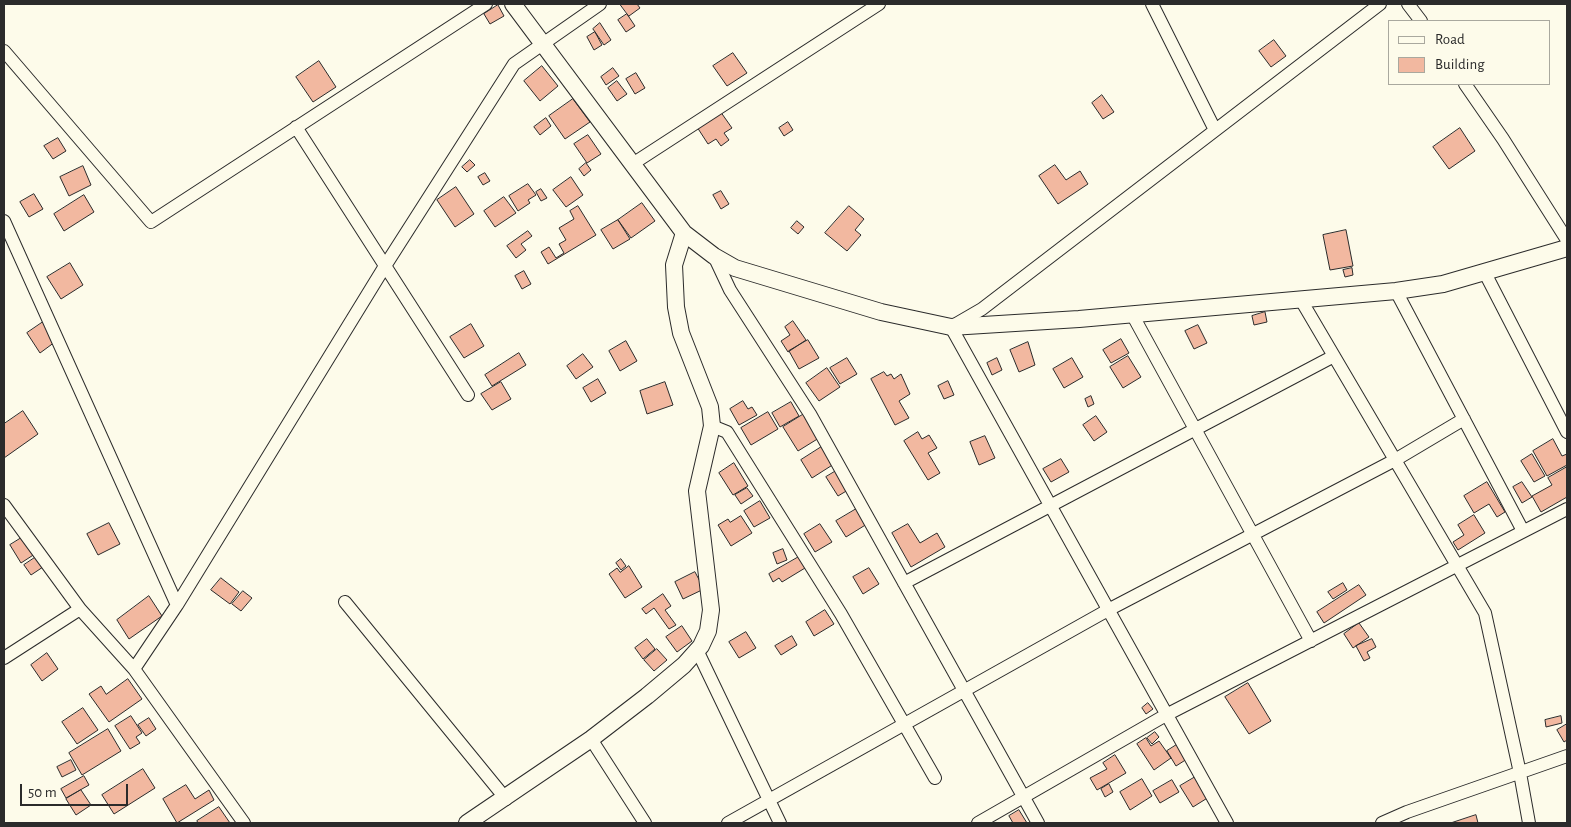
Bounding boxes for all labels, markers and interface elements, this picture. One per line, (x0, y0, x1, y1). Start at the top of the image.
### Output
legend (1388, 20, 1551, 85)
text: Road (1435, 32, 1465, 47)
text: Building (1435, 57, 1485, 72)
scale bar (22, 774, 130, 806)
text: 50 m (28, 785, 57, 800)

